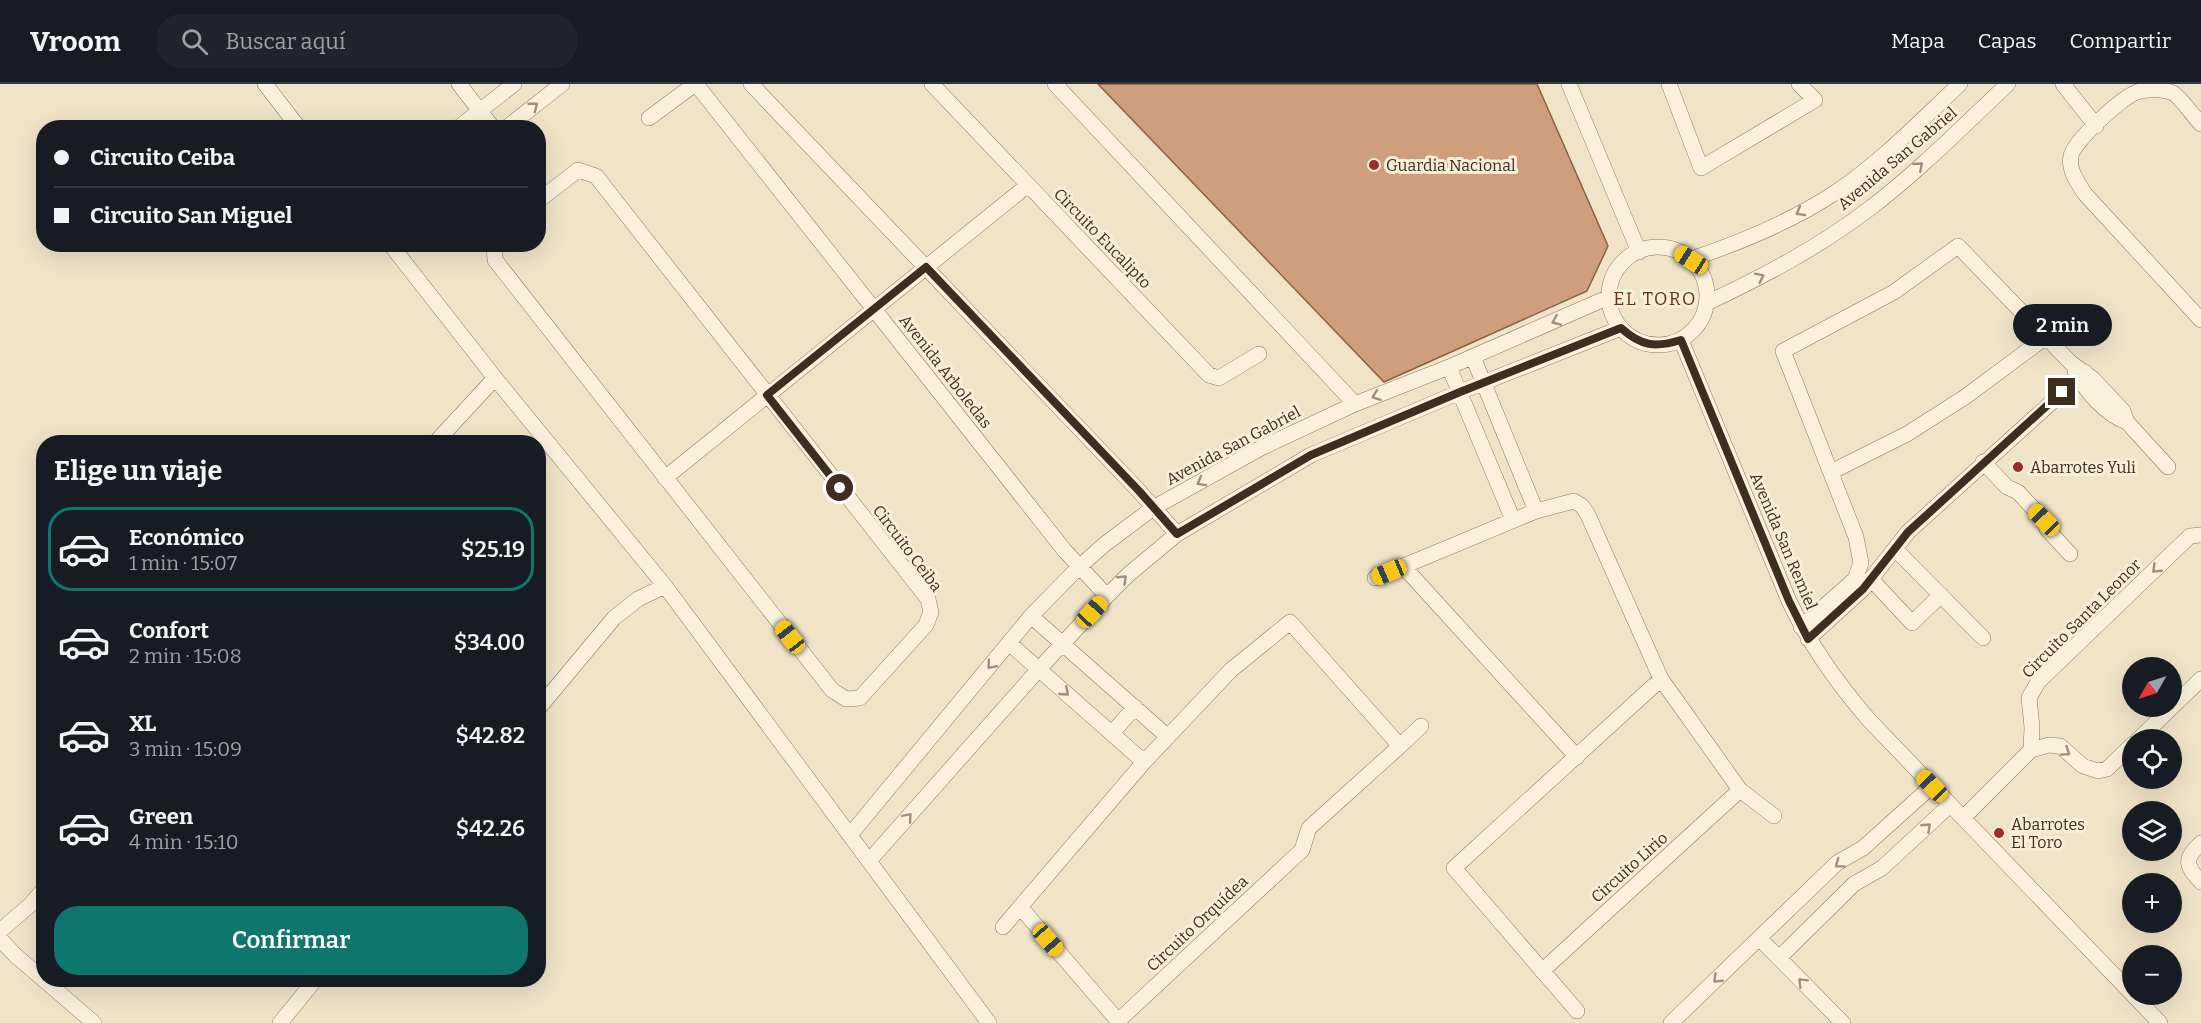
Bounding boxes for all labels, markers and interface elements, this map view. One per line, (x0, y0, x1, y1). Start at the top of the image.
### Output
search box (157, 14, 577, 68)
text: Vroom (30, 25, 121, 58)
icon: search (178, 25, 211, 58)
text: Buscar aquí (226, 28, 346, 55)
text: Mapa (1891, 28, 1945, 54)
text: Capas (1978, 28, 2036, 54)
text: Compartir (2069, 28, 2171, 54)
one-way arrow (527, 102, 538, 113)
street label: Avenida San Gabriel (1834, 103, 1961, 214)
text: Circuito Ceiba (90, 144, 235, 171)
place label: Guardia Nacional (1386, 156, 1516, 175)
marker: Guardia Nacional (1367, 158, 1381, 172)
one-way arrow (1912, 162, 1923, 173)
street label: Circuito Eucalipto (1050, 184, 1155, 292)
text: Circuito San Miguel (90, 202, 292, 229)
one-way arrow (1796, 205, 1807, 217)
car (1671, 243, 1711, 277)
one-way arrow (1754, 273, 1765, 285)
district label: EL TORO (1613, 288, 1697, 310)
callout: 2 min (2012, 305, 2112, 347)
street label: Avenida Arboledas (895, 311, 996, 432)
text: 2 min (2036, 313, 2089, 337)
one-way arrow (1551, 314, 1562, 326)
route end (2048, 378, 2075, 405)
one-way arrow (1371, 388, 1381, 401)
street label: Avenida San Gabriel (1163, 402, 1304, 489)
text: Elige un viaje (54, 455, 222, 487)
place label: Abarrotes Yuli (2030, 458, 2136, 477)
marker: Abarrotes Yuli (2011, 460, 2025, 474)
street label: Avenida San Remiel (1746, 470, 1821, 613)
route start (826, 474, 853, 501)
one-way arrow (1197, 474, 1207, 486)
street label: Circuito Ceiba (869, 501, 946, 595)
car (2025, 501, 2063, 539)
icon: car (57, 522, 111, 576)
text: Económico (129, 524, 244, 551)
text: $25.19 (461, 536, 525, 563)
text: 1 min · 15:07 (129, 551, 237, 575)
street label: Circuito Santa Leonor (2018, 555, 2145, 682)
car (1369, 557, 1409, 587)
one-way arrow (2152, 562, 2162, 573)
one-way arrow (1116, 576, 1127, 587)
car (1073, 593, 1111, 631)
icon: car (57, 615, 111, 669)
text: Confort (129, 617, 209, 644)
car (772, 617, 808, 657)
text: $34.00 (454, 629, 525, 656)
text: 2 min · 15:08 (129, 644, 242, 668)
north arrow (2122, 657, 2182, 717)
map controls (2122, 657, 2182, 1005)
one-way arrow (987, 658, 998, 669)
one-way arrow (1058, 685, 1069, 696)
icon: car (57, 708, 111, 762)
text: XL (129, 710, 156, 737)
text: $42.82 (456, 722, 525, 749)
button: locate (2122, 729, 2182, 789)
text: 3 min · 15:09 (129, 737, 242, 761)
one-way arrow (2060, 745, 2071, 756)
car (1913, 767, 1951, 805)
icon: car (57, 801, 111, 855)
button: layers (2122, 801, 2182, 861)
text: Green (129, 803, 193, 830)
one-way arrow (901, 813, 912, 824)
text: $42.26 (456, 815, 525, 842)
place label: Abarrotes El Toro (2011, 815, 2085, 852)
one-way arrow (1920, 823, 1931, 834)
marker: Abarrotes El Toro (1992, 826, 2006, 840)
street label: Circuito Lirio (1587, 828, 1671, 907)
text: 4 min · 15:10 (129, 830, 239, 854)
one-way arrow (1834, 857, 1845, 868)
street label: Circuito Orquídea (1143, 872, 1252, 975)
button: + (2122, 873, 2182, 933)
button: Confirmar (54, 906, 528, 975)
car (1029, 921, 1067, 959)
button: − (2122, 945, 2182, 1005)
one-way arrow (1714, 972, 1724, 983)
one-way arrow (1798, 978, 1809, 988)

